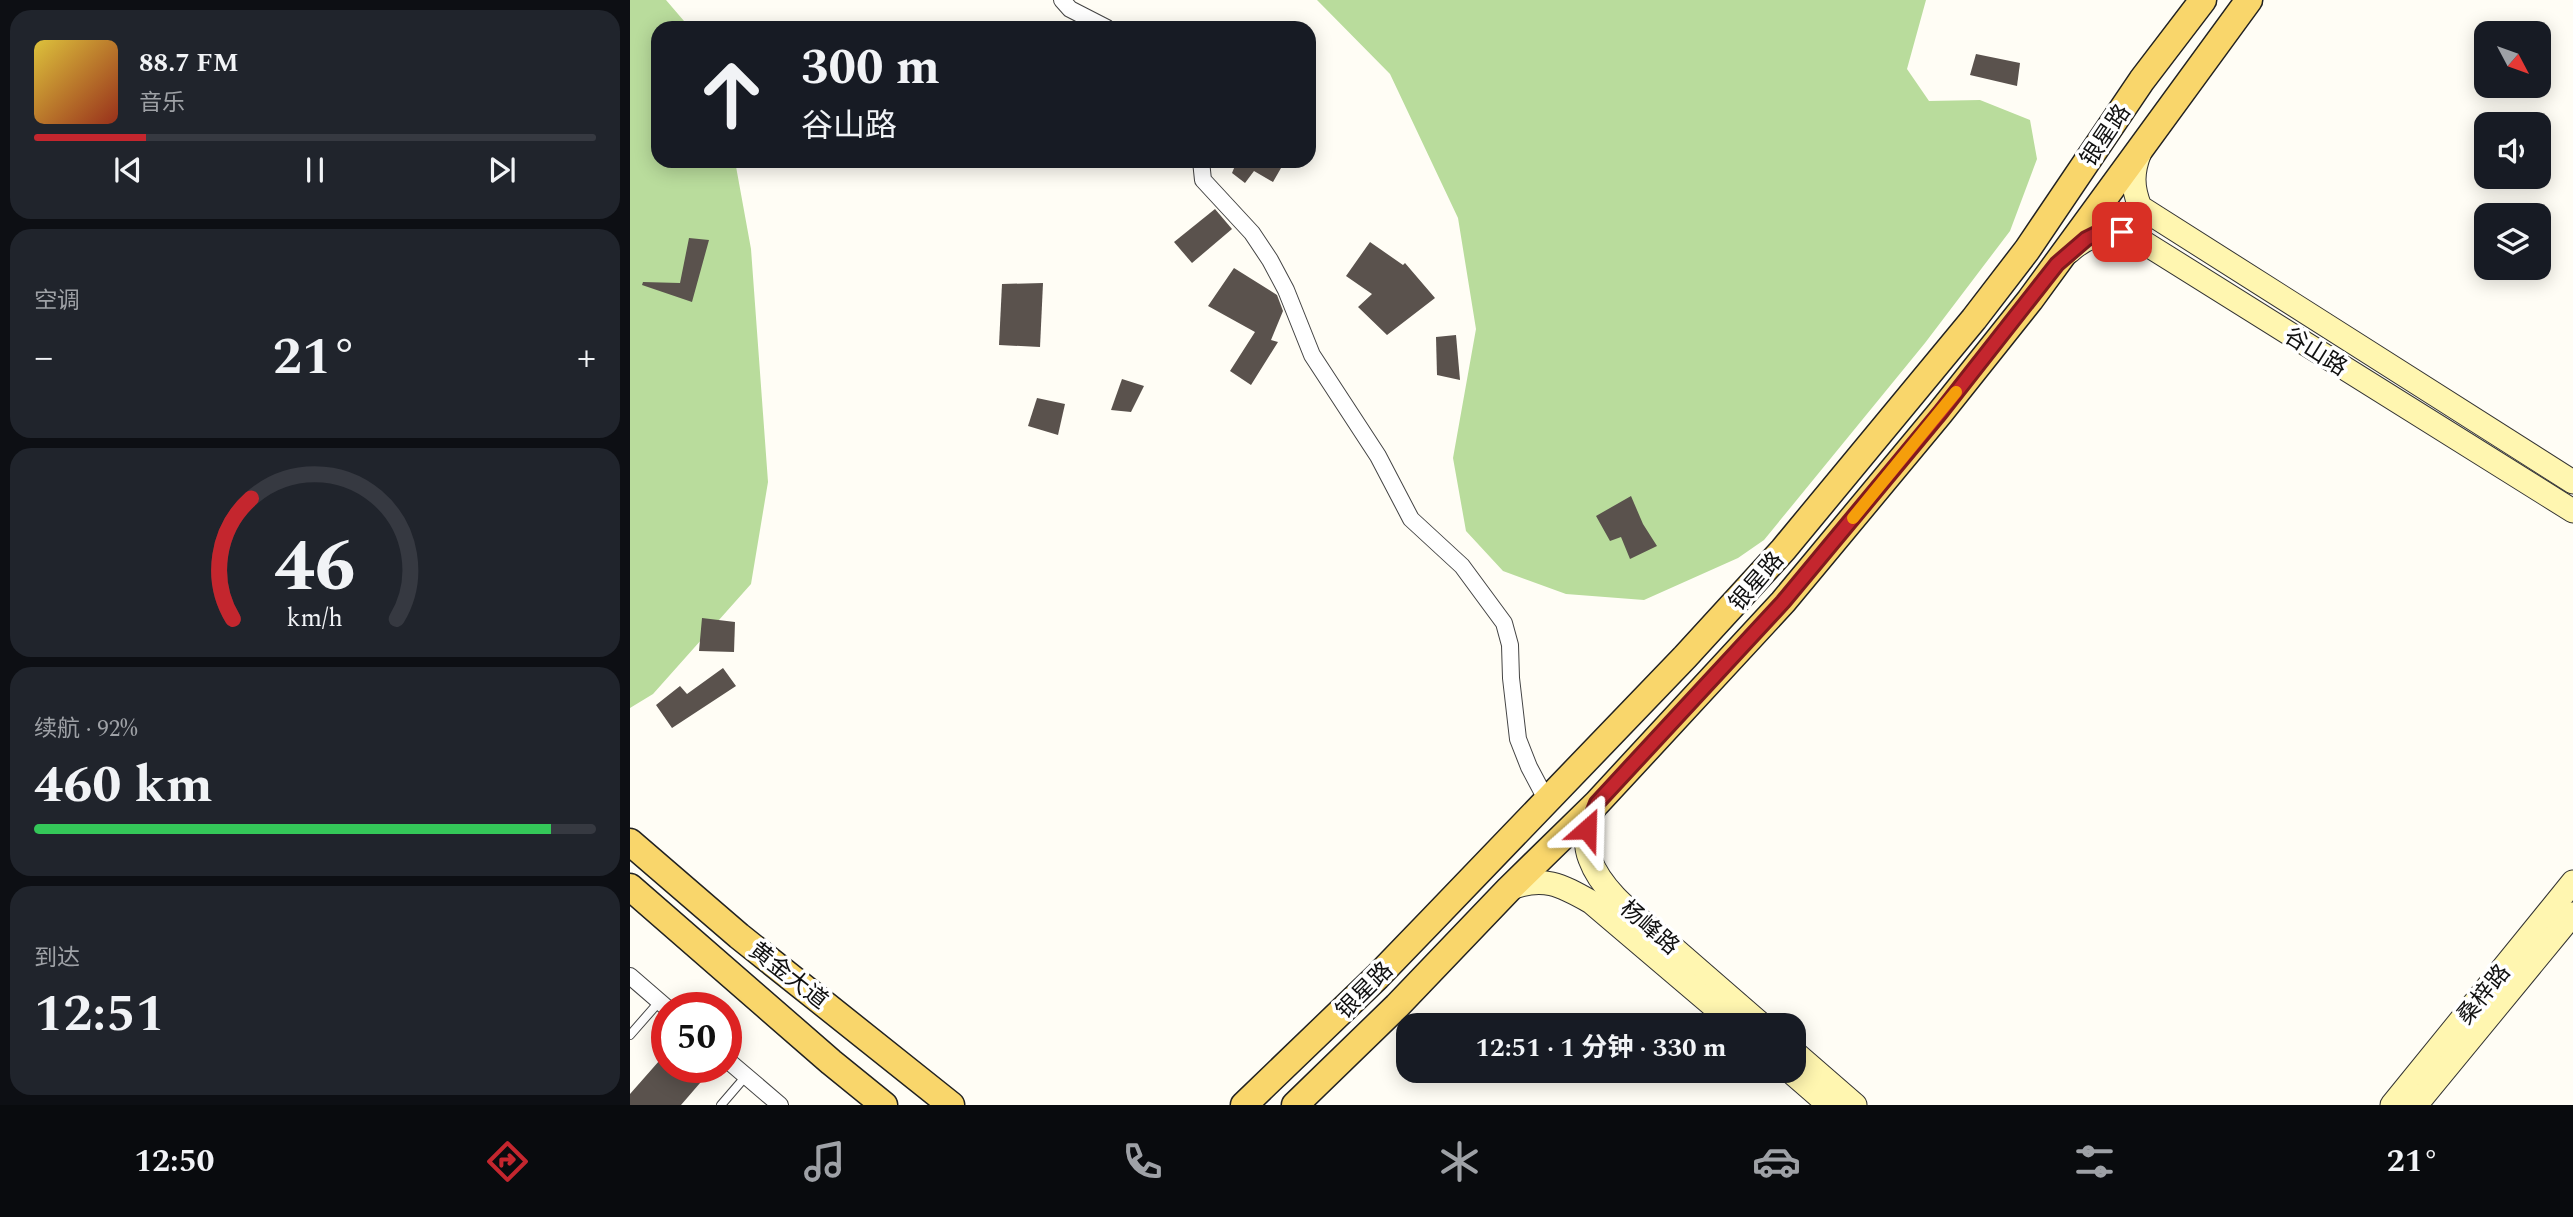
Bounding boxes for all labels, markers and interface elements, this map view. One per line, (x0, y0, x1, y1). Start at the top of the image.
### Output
north arrow (2474, 21, 2552, 98)
map controls (2474, 21, 2551, 280)
text: 300 m (801, 31, 940, 106)
text: 88.7 FM (139, 43, 239, 83)
icon: ahead (686, 49, 777, 140)
text: 音乐 (139, 86, 185, 121)
street label: 银星路 (2072, 97, 2140, 174)
text: 谷山路 (801, 102, 897, 151)
button: sound (2474, 112, 2551, 189)
icon: previous (109, 151, 147, 189)
icon: pause (296, 151, 334, 189)
icon: next (483, 151, 521, 189)
pin (2092, 202, 2152, 262)
button: layers (2474, 203, 2551, 280)
icon: arrive (2103, 213, 2141, 251)
text: 空调 (34, 284, 80, 319)
text: 21° (273, 318, 357, 397)
street label: 谷山路 (2277, 319, 2354, 385)
text: − (34, 329, 53, 387)
text: + (577, 329, 596, 387)
text: 46 (274, 512, 356, 623)
street label: 银星路 (1721, 544, 1793, 620)
text: km/h (287, 599, 343, 637)
text: 续航 · 92% (34, 712, 138, 747)
text: 460 km (34, 746, 213, 825)
position arrow (1550, 792, 1624, 866)
street label: 杨峰路 (1611, 892, 1687, 964)
street label: 黄金大道 (741, 934, 835, 1018)
text: 到达 (34, 941, 80, 976)
street label: 银星路 (1328, 954, 1402, 1028)
street label: 桑梓路 (2449, 957, 2519, 1033)
text: 12:51 (34, 975, 165, 1054)
speed limit sign: 50 (651, 992, 742, 1083)
text: 12:51 · 1 分钟 · 330 m (1475, 1028, 1727, 1068)
text: 12:50 (134, 1137, 215, 1186)
icon: directions (483, 1137, 532, 1186)
icon: music (800, 1137, 849, 1186)
icon: phone (1118, 1137, 1167, 1186)
icon: climate (1435, 1137, 1484, 1186)
icon: car (1752, 1137, 1801, 1186)
icon: filters (2070, 1137, 2119, 1186)
text: 21° (2387, 1137, 2439, 1186)

